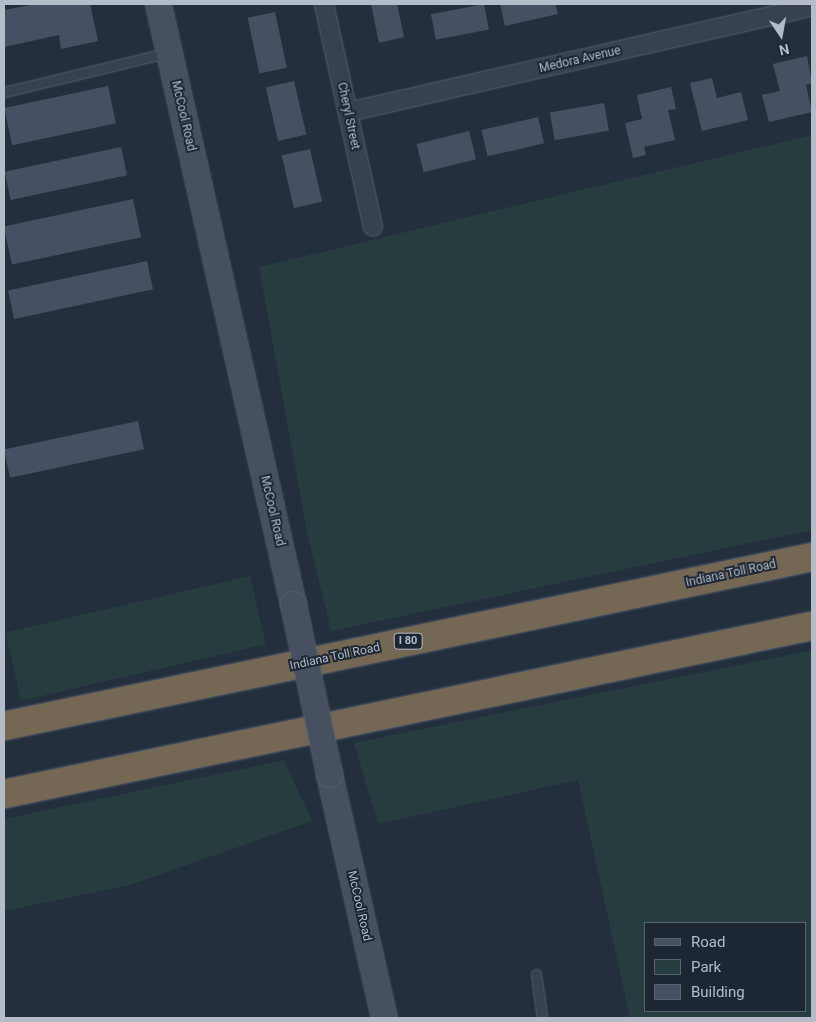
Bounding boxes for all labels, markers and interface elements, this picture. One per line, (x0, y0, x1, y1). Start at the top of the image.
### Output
north arrow (756, 10, 806, 60)
text: N (778, 41, 791, 59)
street label: Medora Avenue (538, 44, 622, 76)
street label: McCool Road (168, 79, 198, 153)
street label: Cheryl Street (334, 81, 362, 151)
street label: McCool Road (257, 474, 287, 548)
street label: Indiana Toll Road (685, 557, 777, 591)
road number: I 80 (393, 632, 423, 649)
street label: Indiana Toll Road (289, 640, 381, 674)
street label: McCool Road (344, 869, 374, 943)
legend (644, 922, 806, 1012)
text: Road (691, 933, 725, 951)
text: Park (691, 958, 721, 976)
text: Building (691, 983, 745, 1001)

